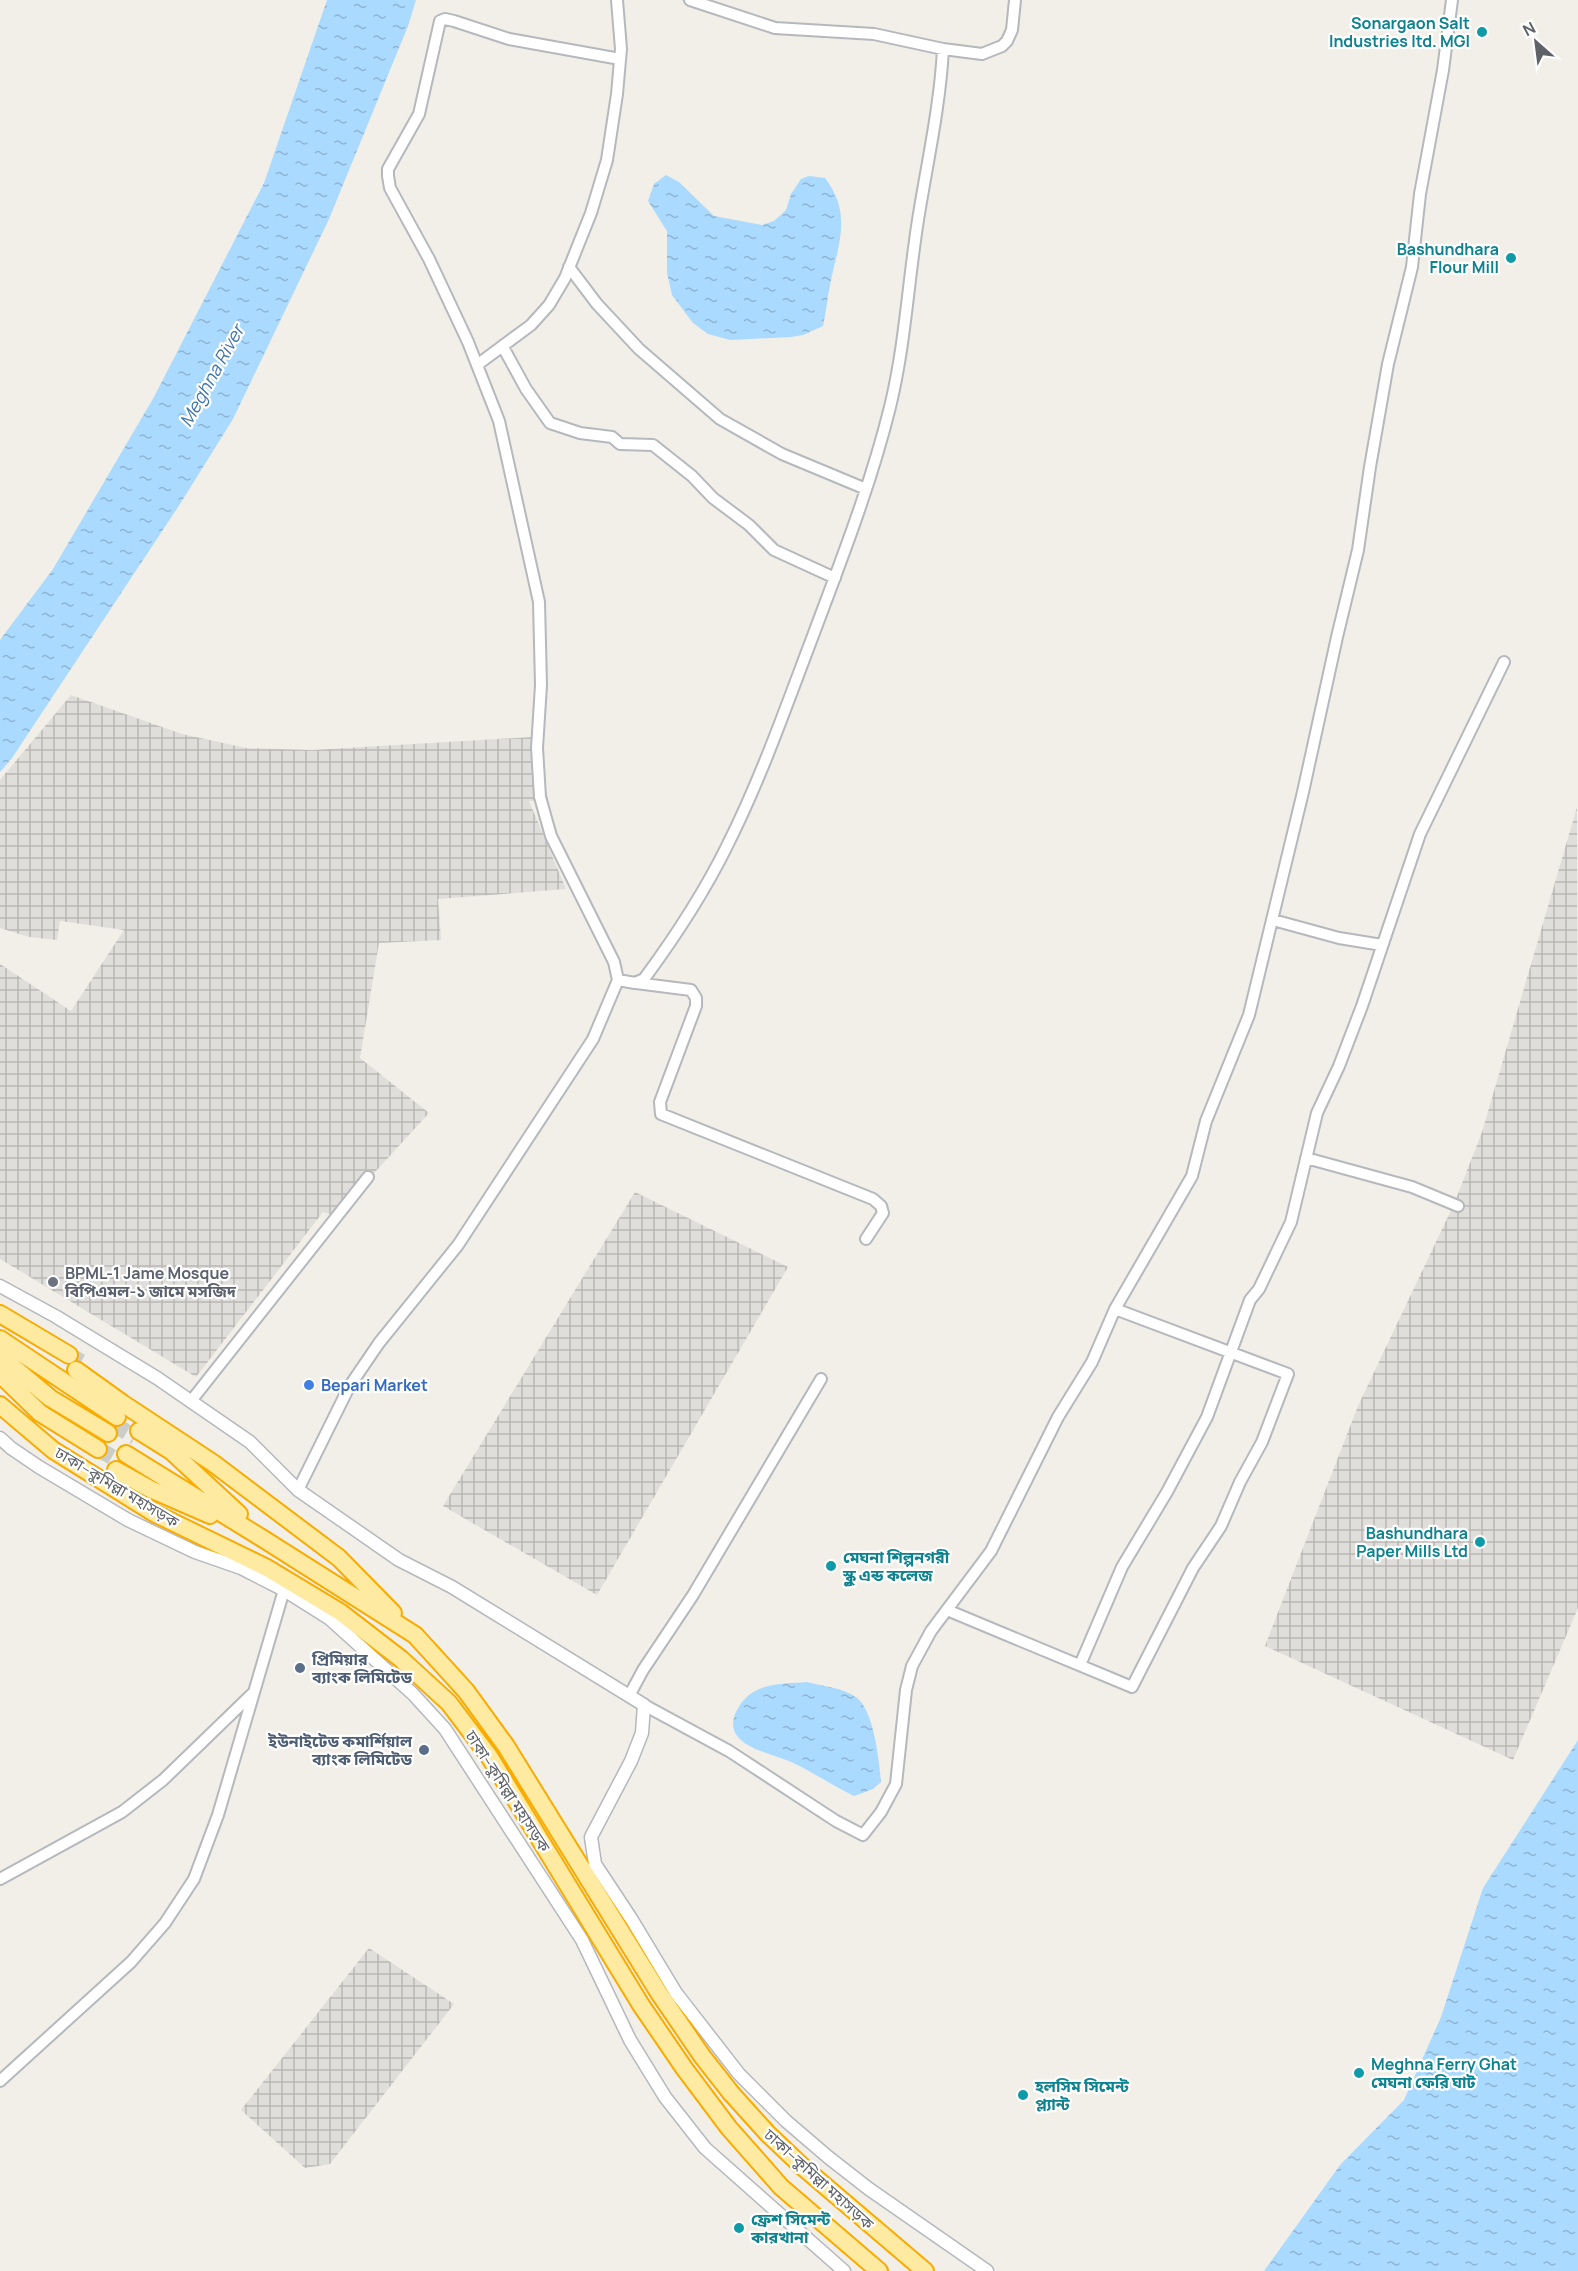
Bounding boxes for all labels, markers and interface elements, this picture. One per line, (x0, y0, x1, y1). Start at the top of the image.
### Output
place label: Sonargaon Salt Industries ltd. MGI (1329, 12, 1470, 52)
north arrow (1506, 12, 1566, 72)
text: N (1519, 16, 1539, 41)
marker: Sonargaon Salt Industries ltd. MGI (1475, 25, 1489, 39)
place label: Bashundhara Flour Mill (1397, 238, 1499, 278)
marker: Bashundhara Flour Mill (1504, 251, 1518, 265)
water label: Meghna River (173, 318, 250, 431)
place label: BPML-1 Jame Mosque বিপিএমল-১ জামে মসজিদ (64, 1262, 237, 1302)
marker: BPML-1 Jame Mosque বিপিএমল-১ জামে মসজিদ (46, 1275, 60, 1289)
place label: Bepari Market (321, 1374, 428, 1396)
marker: Bepari Market (302, 1378, 316, 1392)
street label: ঢাকা–কুমিল্লা মহাসড়ক (50, 1441, 184, 1533)
place label: Bashundhara Paper Mills Ltd (1356, 1522, 1468, 1562)
marker: Bashundhara Paper Mills Ltd (1473, 1535, 1487, 1549)
place label: মেঘনা শিল্পনগরী স্কুল এন্ড কলেজ (842, 1546, 950, 1587)
marker: মেঘনা শিল্পনগরী স্কুল এন্ড কলেজ (824, 1559, 838, 1573)
place label: প্রিমিয়ার ব্যাংক লিমিটেড (311, 1648, 412, 1688)
marker: প্রিমিয়ার ব্যাংক লিমিটেড (293, 1661, 307, 1675)
street label: ঢাকা–কুমিল্লা মহাসড়ক (460, 1725, 556, 1857)
place label: ইউনাইটেড কমার্শিয়াল ব্যাংক লিমিটেড (267, 1730, 413, 1770)
marker: ইউনাইটেড কমার্শিয়াল ব্যাংক লিমিটেড (417, 1743, 431, 1757)
place label: Meghna Ferry Ghat মেঘনা ফেরি ঘাট (1371, 2053, 1517, 2093)
marker: Meghna Ferry Ghat মেঘনা ফেরি ঘাট (1352, 2066, 1366, 2080)
place label: হলসিম সিমেন্ট প্ল্যান্ট (1034, 2075, 1129, 2115)
marker: হলসিম সিমেন্ট প্ল্যান্ট (1016, 2088, 1030, 2102)
street label: ঢাকা–কুমিল্লা মহাসড়ক (759, 2123, 879, 2235)
place label: ফ্রেশ সিমেন্ট কারখানা (750, 2208, 831, 2248)
marker: ফ্রেশ সিমেন্ট কারখানা (732, 2221, 746, 2235)

